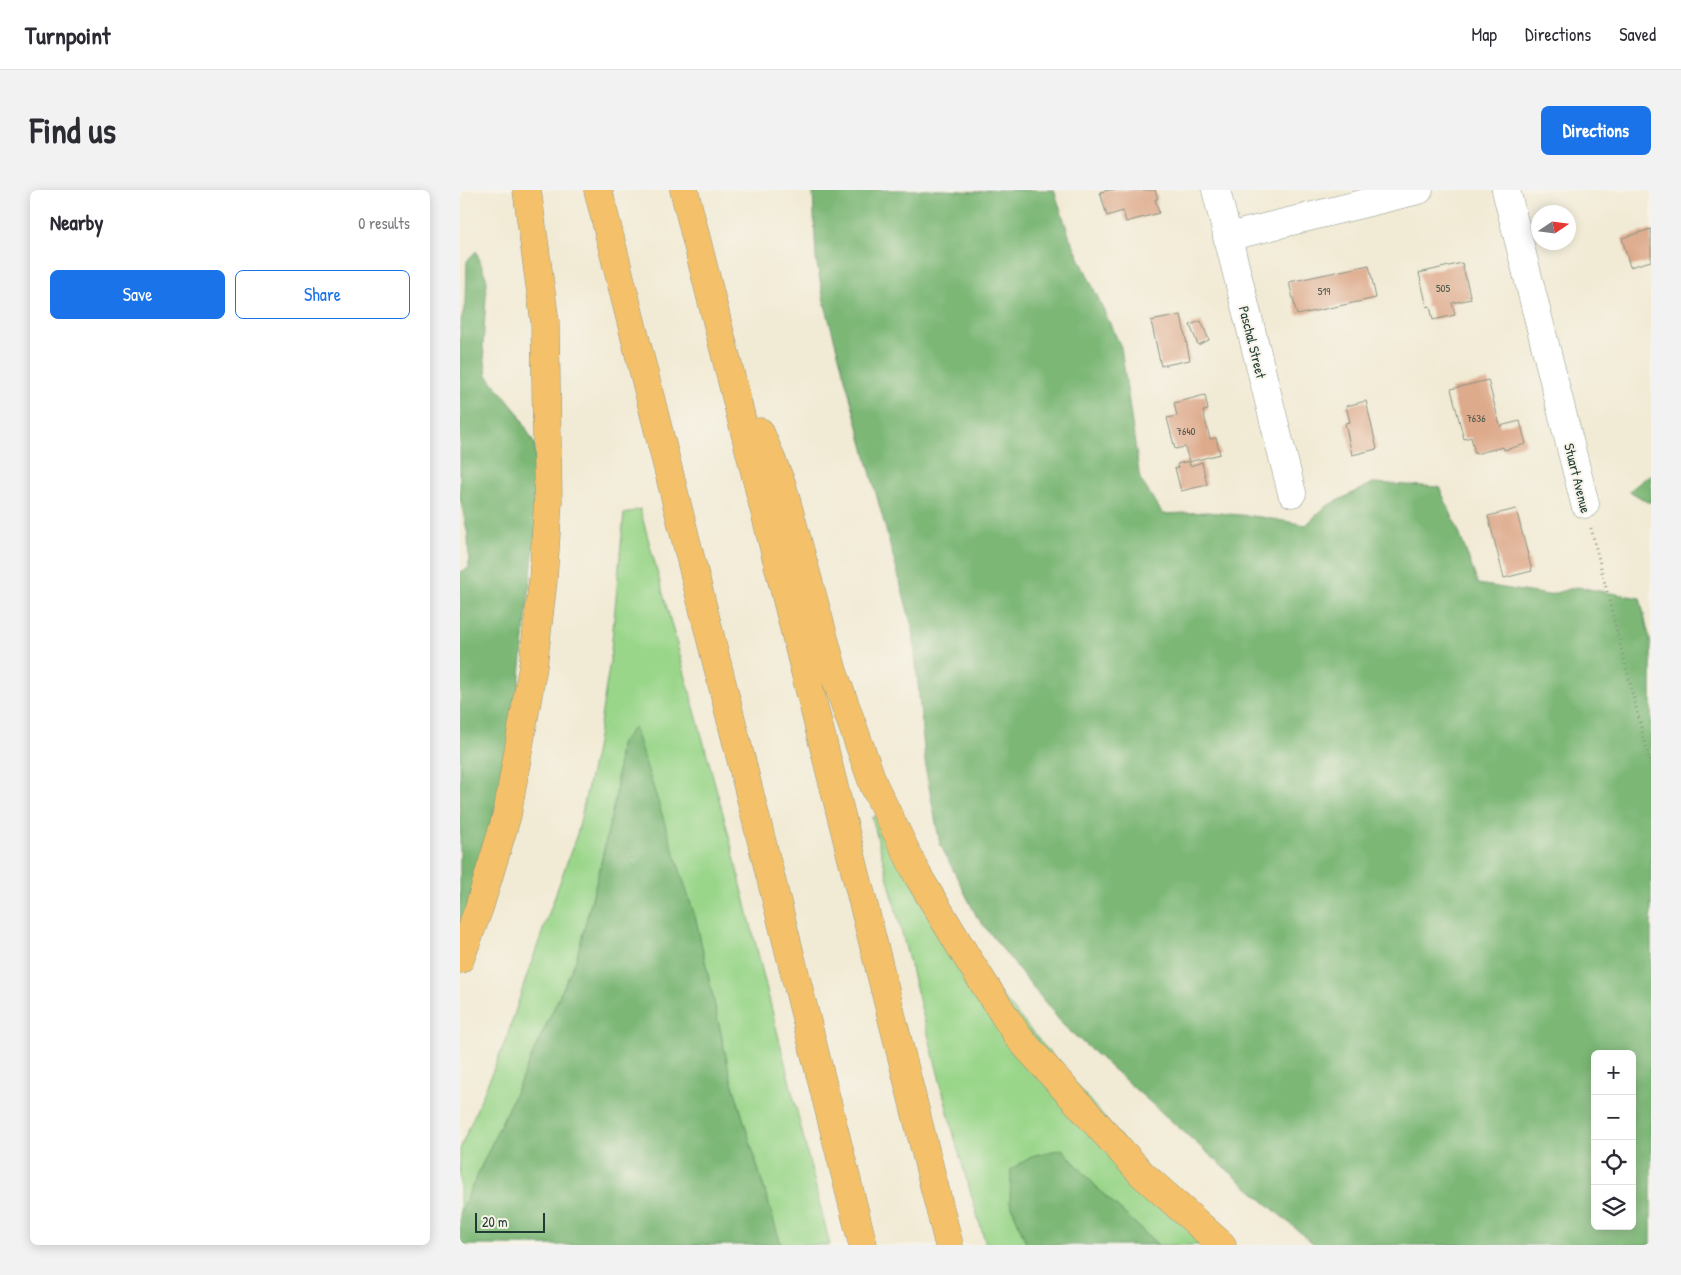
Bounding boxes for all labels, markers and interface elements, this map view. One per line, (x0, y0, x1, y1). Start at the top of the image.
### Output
text: Turnpoint (25, 19, 110, 51)
text: Map (1472, 22, 1497, 47)
text: Directions (1525, 22, 1591, 47)
text: Saved (1619, 22, 1656, 47)
button: Directions (1541, 106, 1651, 155)
text: Find us (30, 107, 116, 154)
north arrow (1531, 205, 1576, 250)
text: Nearby (50, 208, 103, 237)
text: 0 results (358, 212, 410, 234)
button: Save (50, 270, 225, 319)
button: Share (235, 270, 410, 319)
house number: 505 (1436, 281, 1450, 295)
house number: 519 (1318, 284, 1330, 298)
street label: Paschal Street (1235, 304, 1271, 380)
house number: 7636 (1466, 411, 1486, 425)
house number: 7640 (1177, 424, 1196, 438)
street label: Stuart Avenue (1560, 441, 1596, 515)
map controls (1591, 1050, 1636, 1230)
button: + (1591, 1050, 1636, 1095)
button: − (1591, 1095, 1636, 1140)
button: locate (1591, 1140, 1636, 1185)
button: layers (1591, 1185, 1636, 1230)
scale bar (475, 1210, 545, 1233)
text: 20 m (482, 1212, 508, 1231)

